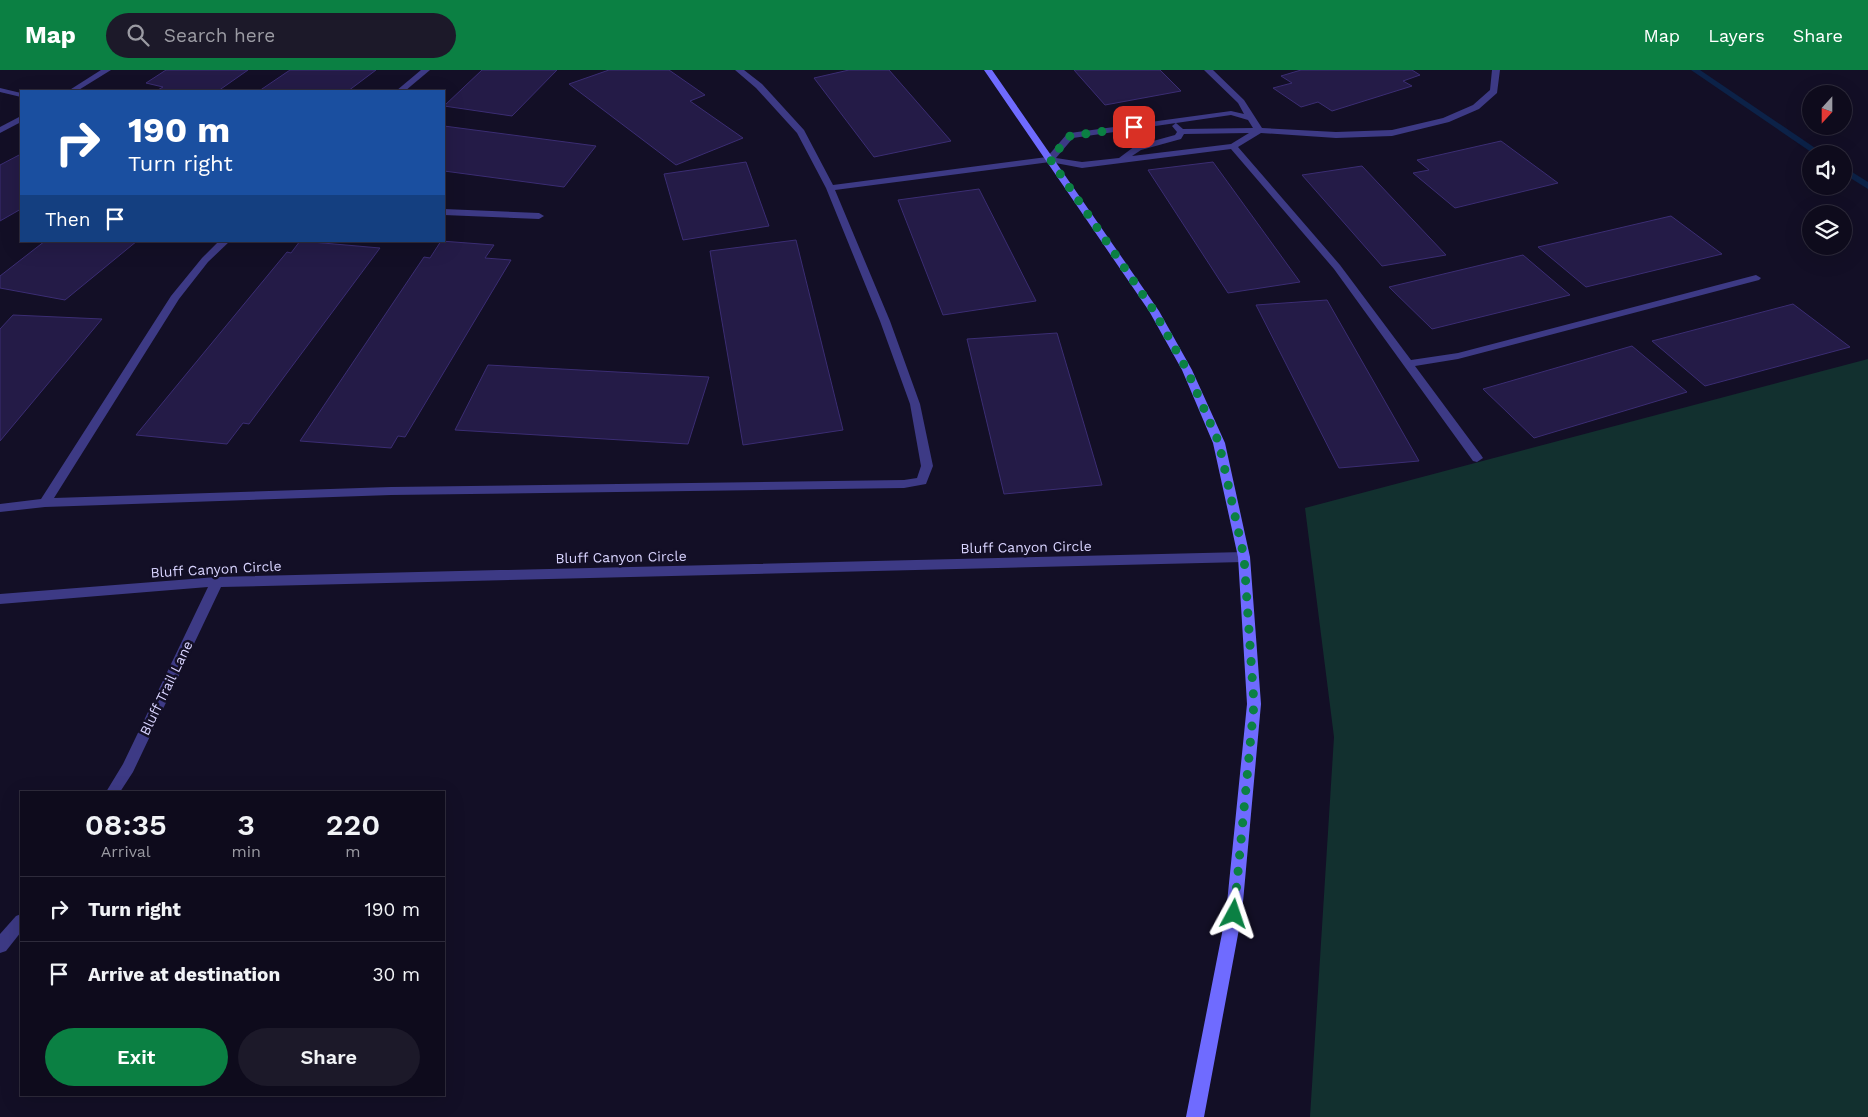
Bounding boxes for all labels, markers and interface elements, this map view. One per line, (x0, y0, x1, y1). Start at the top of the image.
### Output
search box (106, 13, 456, 58)
text: Map (25, 21, 76, 49)
icon: search (124, 21, 152, 49)
text: Search here (164, 24, 275, 47)
text: Map (1643, 25, 1680, 46)
text: Layers (1708, 25, 1765, 46)
text: Share (1793, 25, 1843, 46)
north arrow (1802, 85, 1852, 135)
map controls (1802, 85, 1852, 255)
pin (1113, 106, 1155, 148)
text: 190 m (128, 109, 230, 151)
icon: right (45, 110, 110, 175)
icon: arrive (1120, 113, 1148, 141)
button: sound (1802, 145, 1852, 195)
text: Turn right (128, 151, 233, 176)
icon: arrive (101, 205, 129, 233)
button: layers (1802, 205, 1852, 255)
text: Then (45, 208, 91, 231)
street label: Bluff Canyon Circle (960, 538, 1092, 556)
street label: Bluff Canyon Circle (555, 548, 687, 566)
street label: Bluff Canyon Circle (150, 558, 282, 580)
street label: Bluff Trail Lane (136, 638, 196, 738)
text: 08:35 (85, 807, 167, 842)
text: 3 (237, 807, 255, 842)
text: 220 (326, 807, 380, 842)
text: Arrival (101, 842, 151, 861)
text: min (231, 842, 261, 861)
text: m (345, 842, 361, 861)
position arrow (1207, 887, 1259, 939)
icon: right (45, 895, 73, 923)
text: Turn right (88, 898, 181, 921)
text: 190 m (364, 898, 420, 921)
icon: arrive (45, 960, 73, 988)
text: Arrive at destination (88, 963, 280, 986)
text: 30 m (373, 963, 420, 986)
button: Exit (45, 1028, 228, 1086)
button: Share (238, 1028, 420, 1086)

